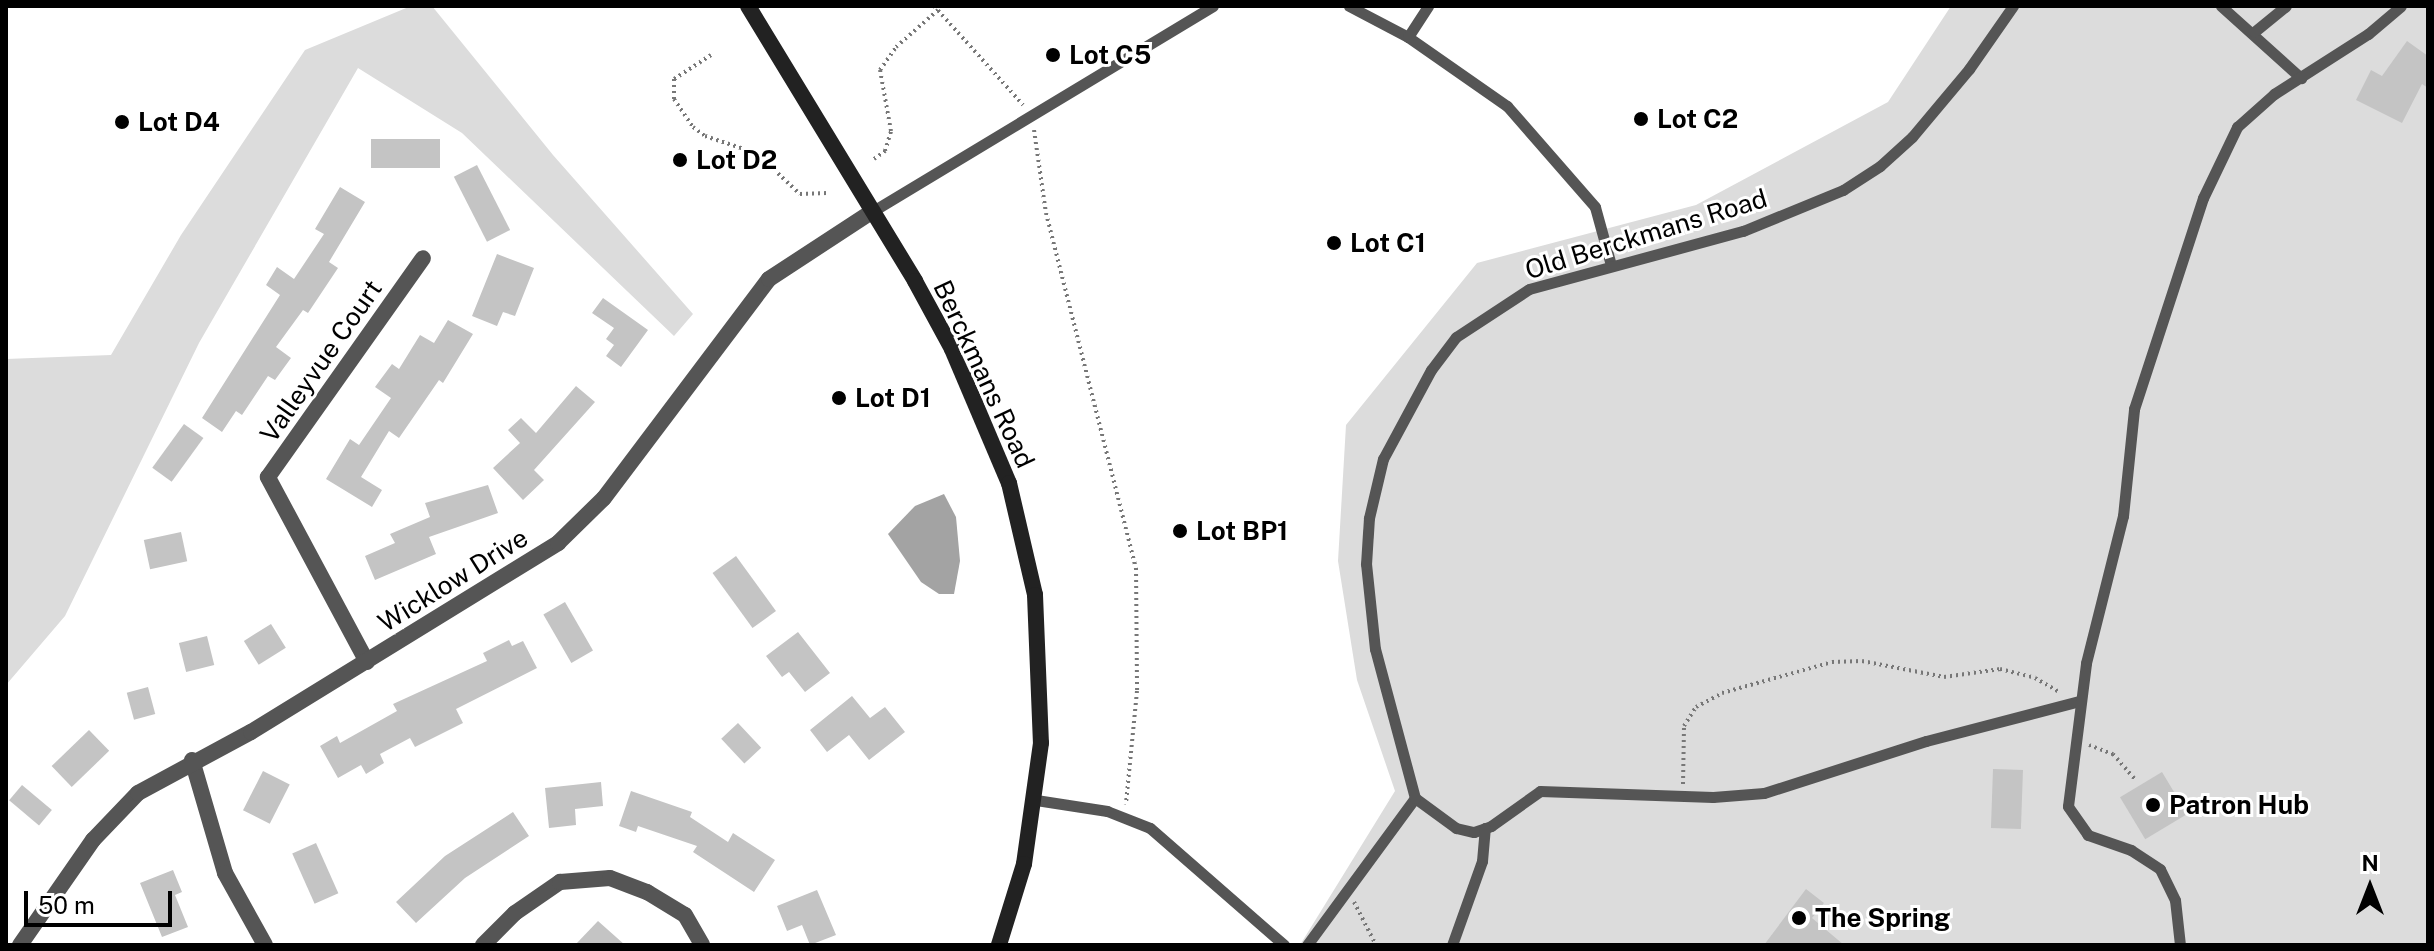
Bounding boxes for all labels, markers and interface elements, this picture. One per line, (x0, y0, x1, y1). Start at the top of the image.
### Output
place label: Lot C5 (1069, 39, 1151, 71)
marker: Lot C5 (1044, 46, 1062, 64)
place label: Lot C2 (1657, 103, 1738, 135)
place label: Lot D4 (138, 106, 220, 138)
marker: Lot C2 (1632, 110, 1650, 128)
marker: Lot D4 (113, 113, 131, 131)
place label: Lot D2 (696, 144, 777, 176)
marker: Lot D2 (671, 151, 689, 169)
street label: Old Berckmans Road (1521, 182, 1771, 286)
place label: Lot C1 (1350, 227, 1426, 259)
marker: Lot C1 (1325, 234, 1343, 252)
street label: Valleyvue Court (253, 274, 389, 448)
street label: Berckmans Road (927, 275, 1041, 473)
place label: Lot D1 (855, 382, 931, 414)
marker: Lot D1 (830, 389, 848, 407)
place label: Lot BP1 (1196, 515, 1288, 547)
street label: Wicklow Drive (373, 522, 533, 638)
marker: Lot BP1 (1171, 522, 1189, 540)
place label: Patron Hub (2169, 789, 2309, 821)
marker: Patron Hub (2144, 796, 2162, 814)
north arrow (2330, 847, 2410, 927)
text: N (2361, 850, 2379, 876)
scale bar (28, 875, 176, 925)
text: 50 m (38, 891, 95, 919)
place label: The Spring (1815, 902, 1951, 934)
marker: The Spring (1790, 909, 1808, 927)

